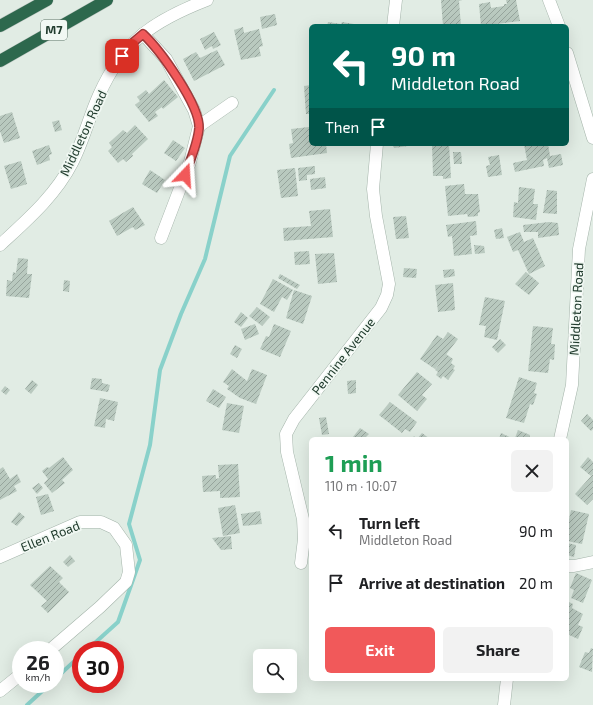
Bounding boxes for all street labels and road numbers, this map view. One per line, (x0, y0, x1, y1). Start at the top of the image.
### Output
road number: M7 (41, 20, 67, 40)
street label: Middleton Road (56, 87, 110, 179)
street label: Middleton Road (566, 262, 586, 356)
street label: Pennine Avenue (308, 314, 378, 398)
street label: Ellen Road (18, 517, 82, 555)

